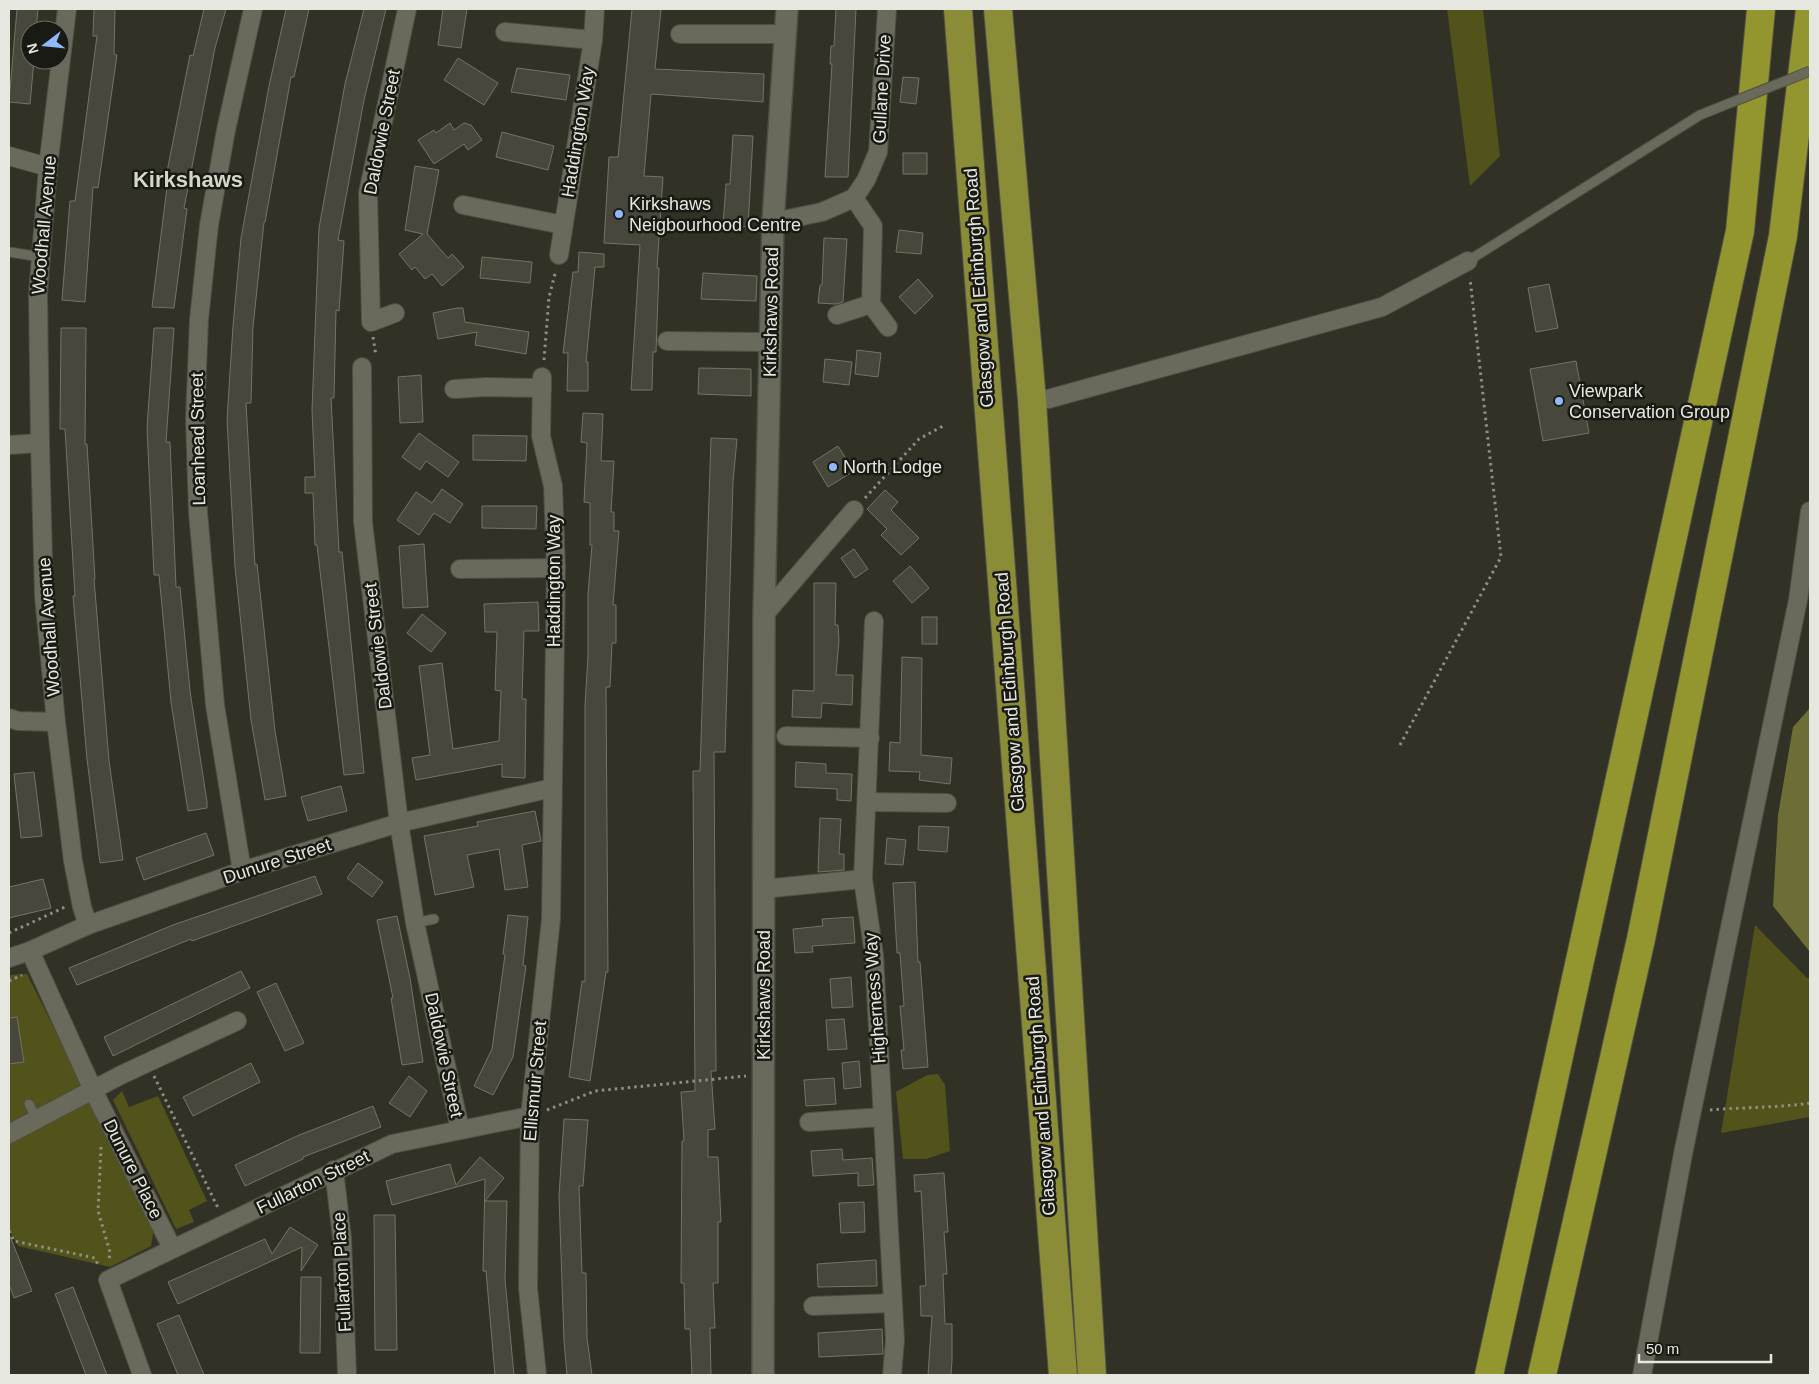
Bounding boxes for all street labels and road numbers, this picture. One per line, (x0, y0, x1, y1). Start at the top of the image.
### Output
street label: Gullane Drive (869, 34, 895, 144)
street label: Haddington Way (558, 65, 598, 199)
street label: Daldowie Street (360, 68, 404, 196)
street label: Woodhall Avenue (28, 155, 60, 295)
street label: Glasgow and Edinburgh Road (961, 168, 997, 408)
street label: Kirkshaws Road (760, 247, 782, 377)
street label: Loanhead Street (187, 372, 209, 506)
street label: Haddington Way (544, 515, 564, 647)
street label: Woodhall Avenue (34, 557, 64, 697)
street label: Glasgow and Edinburgh Road (992, 572, 1028, 812)
street label: Daldowie Street (360, 582, 396, 710)
street label: Dunure Street (221, 834, 333, 888)
street label: Kirkshaws Road (754, 930, 774, 1060)
street label: Higherness Way (860, 932, 890, 1064)
street label: Glasgow and Edinburgh Road (1023, 976, 1059, 1216)
street label: Daldowie Street (421, 991, 467, 1119)
street label: Ellismuir Street (520, 1020, 550, 1142)
street label: Dunure Place (99, 1116, 167, 1222)
street label: Fullarton Street (253, 1146, 373, 1218)
street label: Fullarton Place (329, 1212, 355, 1332)

